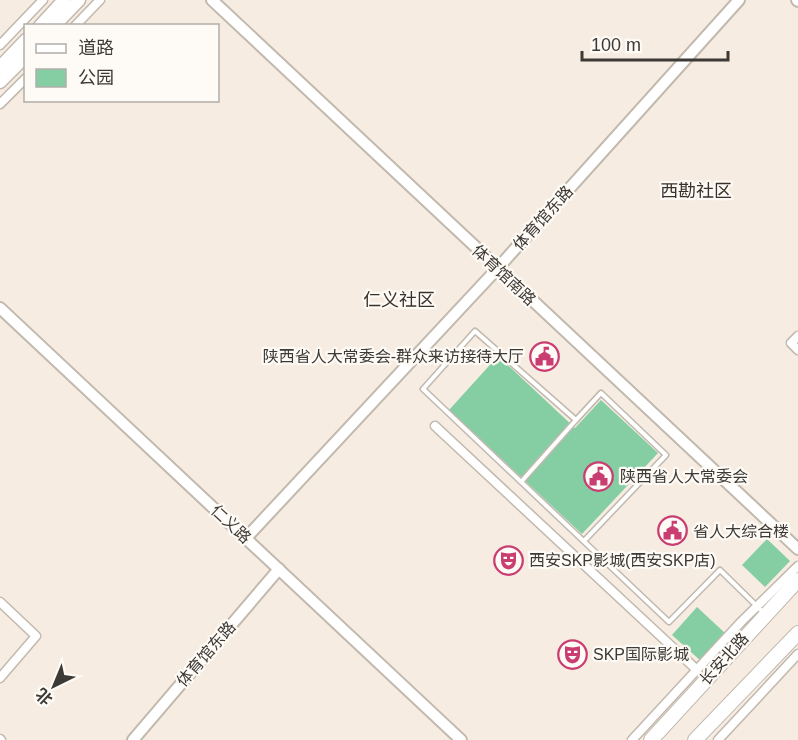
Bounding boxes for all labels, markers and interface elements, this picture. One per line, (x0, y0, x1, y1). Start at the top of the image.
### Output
legend (24, 24, 219, 102)
scale bar (582, 24, 728, 62)
text: 100 m (591, 35, 641, 55)
text: 道路 (78, 38, 114, 58)
text: 公园 (78, 68, 114, 88)
district label: 西勘社区 (660, 181, 732, 201)
street label: 体育馆东路 (510, 183, 576, 253)
street label: 体育馆南路 (469, 241, 539, 309)
district label: 仁义社区 (363, 290, 435, 310)
public building icon: 陕西省人大常委会-群众来访接待大厅 (529, 340, 561, 372)
place label: 陕西省人大常委会-群众来访接待大厅 (263, 348, 524, 365)
public building icon: 陕西省人大常委会 (583, 460, 615, 492)
place label: 陕西省人大常委会 (620, 468, 748, 485)
street label: 仁义路 (208, 501, 254, 547)
public building icon: 省人大综合楼 (656, 515, 688, 547)
place label: 省人大综合楼 (693, 523, 789, 540)
theatre icon: 西安SKP影城(西安SKP店) (492, 544, 524, 576)
place label: 西安SKP影城(西安SKP店) (529, 552, 716, 569)
street label: 体育馆东路 (173, 618, 239, 690)
street label: 长安北路 (696, 630, 752, 688)
theatre icon: SKP国际影城 (556, 638, 588, 670)
place label: SKP国际影城 (593, 646, 689, 663)
north arrow (24, 656, 84, 716)
text: 北 (32, 685, 56, 708)

